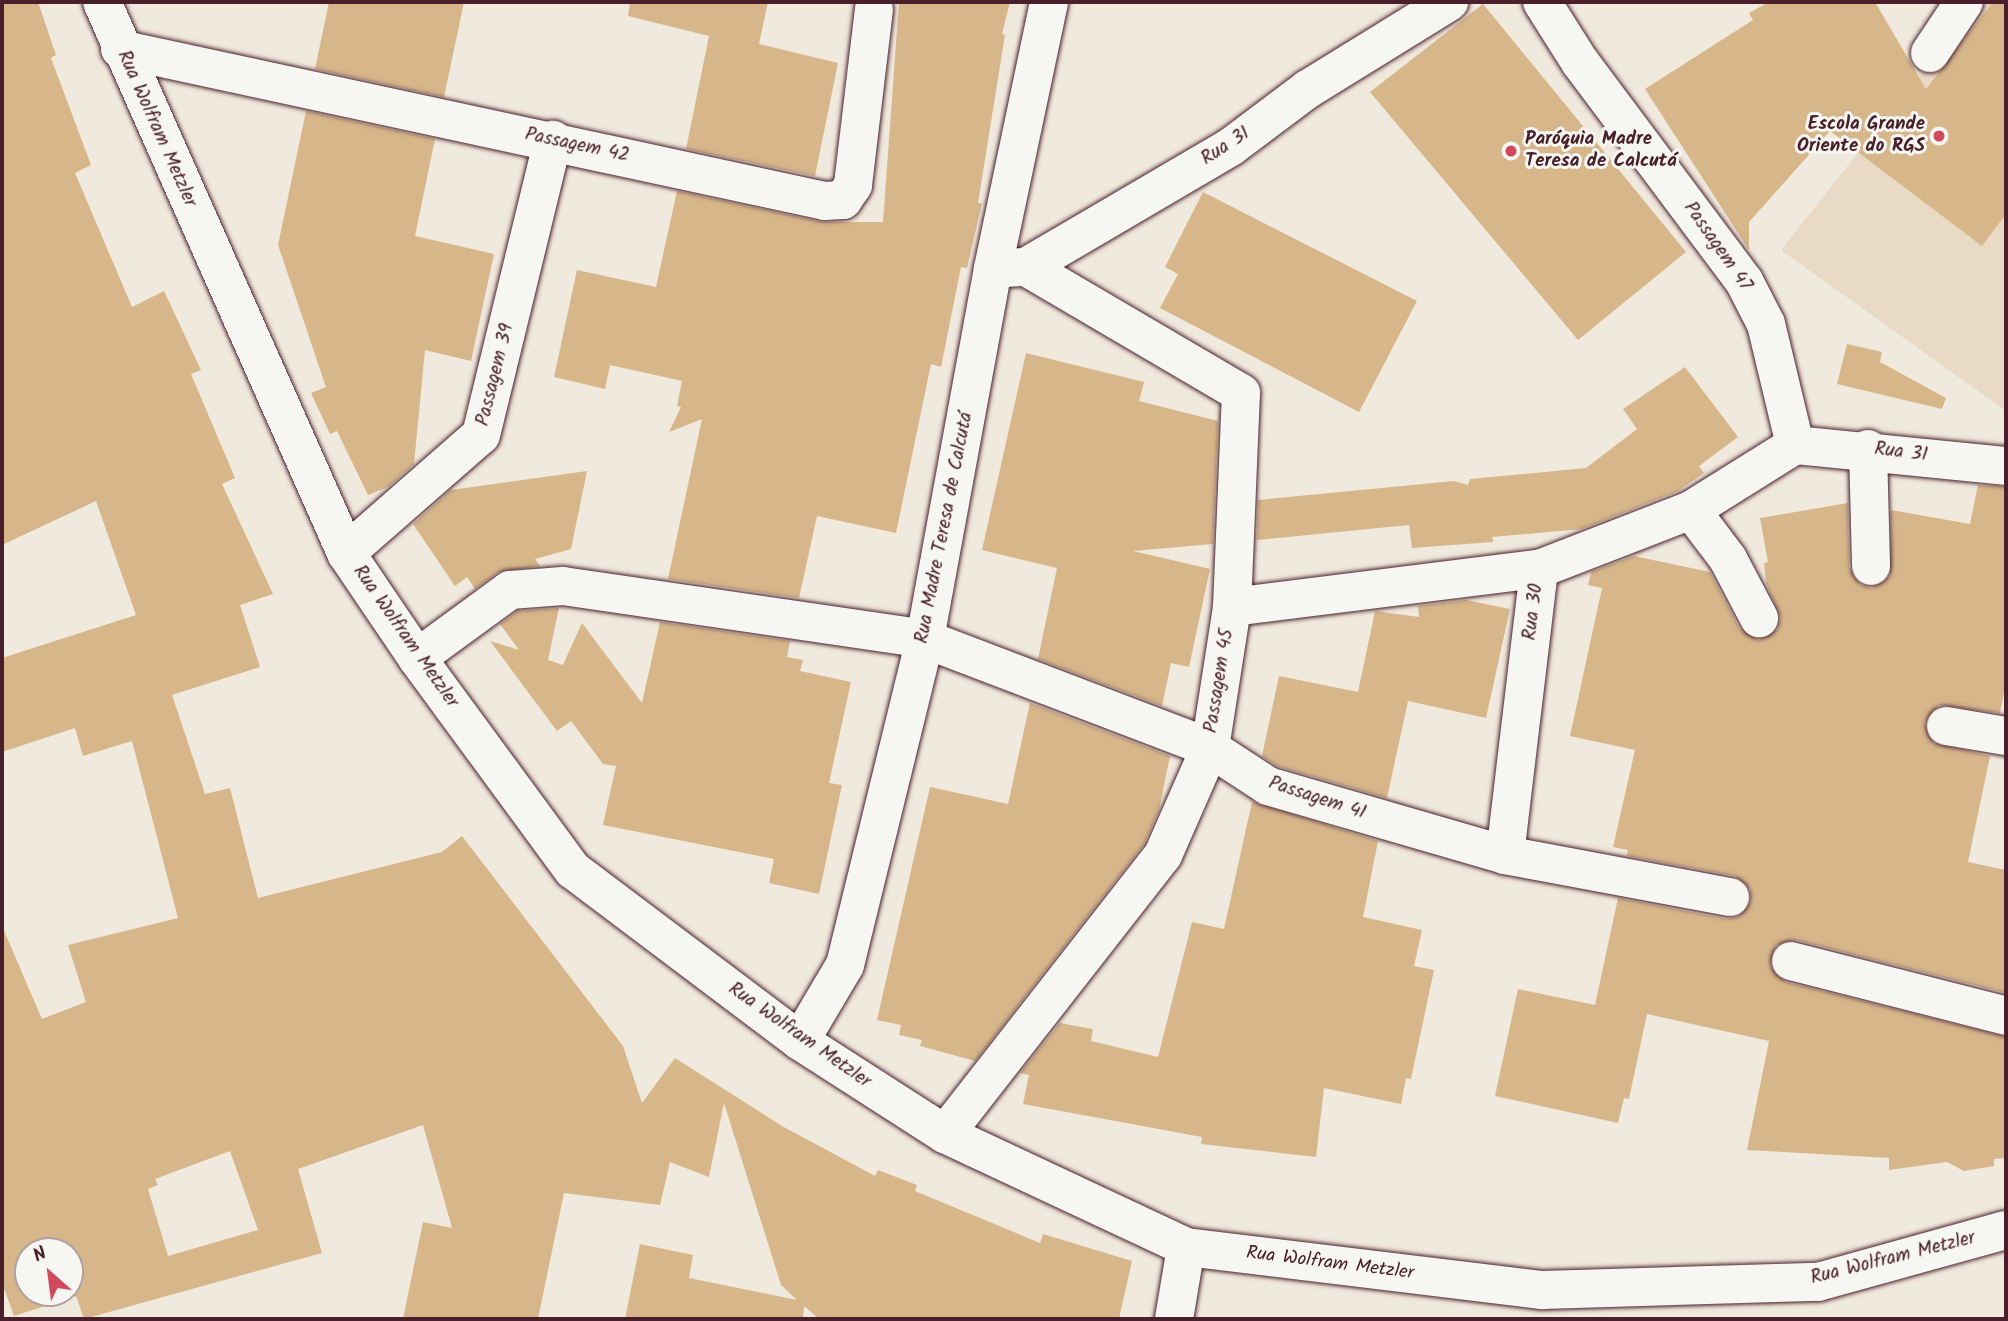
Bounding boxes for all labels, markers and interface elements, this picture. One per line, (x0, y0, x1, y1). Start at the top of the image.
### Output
street label: Rua Wolfram Metzler (111, 47, 201, 211)
place label: Escola Grande Oriente do RGS (1797, 114, 1925, 158)
street label: Rua 31 (1197, 123, 1255, 171)
street label: Passagem 42 (523, 124, 631, 168)
marker: Escola Grande Oriente do RGS (1931, 128, 1947, 144)
place label: Paróquia Madre Teresa de Calcutá (1525, 129, 1677, 173)
marker: Paróquia Madre Teresa de Calcutá (1503, 143, 1519, 159)
street label: Passagem 47 (1678, 198, 1756, 296)
street label: Passagem 39 (472, 321, 520, 429)
street label: Rua Madre Teresa de Calcutá (911, 410, 979, 646)
street label: Rua 31 (1873, 438, 1929, 468)
street label: Rua Wolfram Metzler (347, 561, 463, 713)
street label: Rua 30 (1519, 582, 1549, 642)
street label: Passagem 45 (1201, 627, 1239, 735)
street label: Passagem 41 (1265, 773, 1369, 825)
street label: Rua Wolfram Metzler (723, 978, 875, 1094)
street label: Rua Wolfram Metzler (1808, 1228, 1978, 1290)
north arrow (14, 1237, 84, 1307)
text: N (28, 1239, 52, 1271)
street label: Rua Wolfram Metzler (1245, 1242, 1415, 1286)

